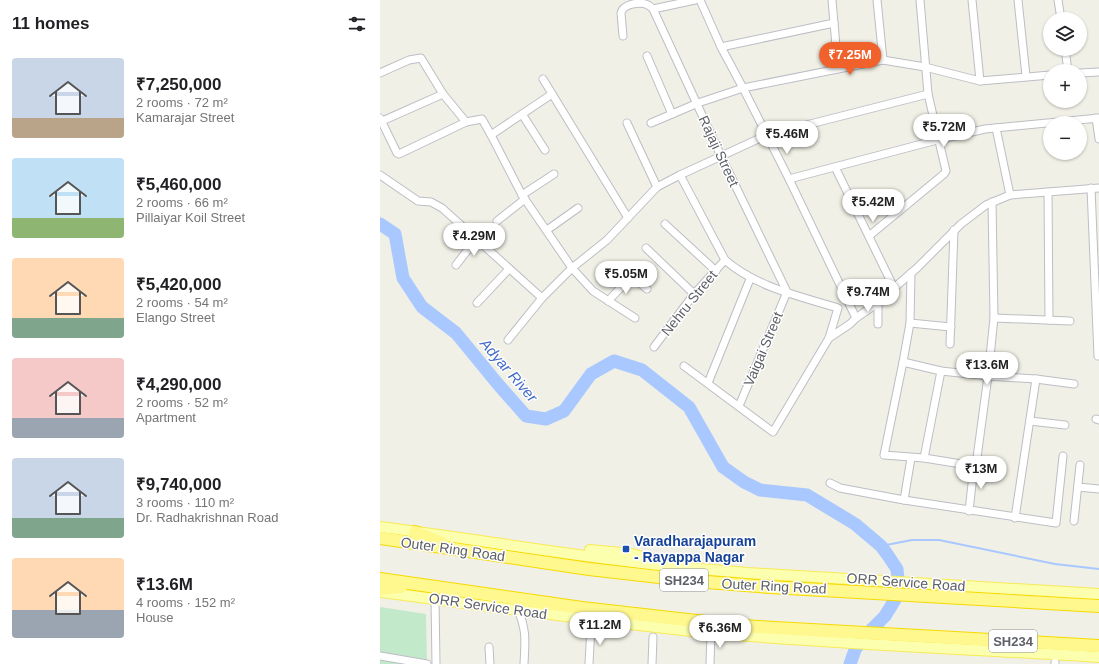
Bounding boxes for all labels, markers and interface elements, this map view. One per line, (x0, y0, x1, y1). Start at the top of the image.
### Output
map controls (1043, 12, 1087, 160)
button: layers (1043, 12, 1087, 56)
icon: filters (346, 13, 368, 35)
text: 11 homes (12, 14, 90, 33)
pin: ₹7.25M (817, 42, 883, 76)
text: ₹7.25M (828, 47, 872, 62)
button: + (1043, 64, 1087, 108)
icon: home (44, 74, 92, 122)
text: ₹7,250,000 (136, 75, 221, 94)
text: 2 rooms · 72 m² (136, 95, 228, 110)
text: Kamarajar Street (136, 110, 234, 125)
street label: Rajaji Street (696, 113, 742, 189)
pin: ₹5.72M (911, 114, 977, 148)
button: − (1043, 116, 1087, 160)
text: ₹5.72M (922, 119, 966, 134)
pin: ₹5.46M (754, 121, 820, 155)
text: ₹5.46M (765, 126, 809, 141)
icon: home (44, 174, 92, 222)
text: ₹5,460,000 (136, 175, 221, 194)
pin: ₹5.42M (840, 189, 906, 223)
text: ₹5.42M (851, 194, 895, 209)
text: 2 rooms · 66 m² (136, 195, 228, 210)
text: Pillaiyar Koil Street (136, 210, 245, 225)
pin: ₹4.29M (441, 223, 507, 257)
text: ₹4.29M (452, 228, 496, 243)
pin: ₹5.05M (593, 261, 659, 295)
text: ₹5.05M (604, 266, 648, 281)
street label: Nehru Street (658, 267, 720, 339)
icon: home (44, 274, 92, 322)
text: ₹5,420,000 (136, 275, 221, 294)
pin: ₹9.74M (835, 279, 901, 313)
text: ₹9.74M (846, 284, 890, 299)
text: 2 rooms · 54 m² (136, 295, 228, 310)
street label: Vaigai Street (740, 309, 786, 389)
text: Elango Street (136, 310, 215, 325)
water label: Adyar River (476, 334, 542, 406)
pin: ₹13.6M (954, 352, 1020, 386)
text: ₹13.6M (965, 357, 1009, 372)
icon: home (44, 374, 92, 422)
text: ₹4,290,000 (136, 375, 221, 394)
text: 2 rooms · 52 m² (136, 395, 228, 410)
text: Apartment (136, 410, 196, 425)
pin: ₹13M (957, 456, 1005, 490)
text: ₹13M (965, 461, 997, 476)
icon: home (44, 474, 92, 522)
text: ₹9,740,000 (136, 475, 221, 494)
text: 3 rooms · 110 m² (136, 495, 234, 510)
text: Dr. Radhakrishnan Road (136, 510, 278, 525)
place label: Varadharajapuram - Rayappa Nagar (634, 533, 756, 565)
street label: Outer Ring Road (400, 534, 506, 564)
marker: Varadharajapuram - Rayappa Nagar (621, 544, 631, 554)
road number: SH234 (660, 569, 708, 591)
street label: ORR Service Road (846, 570, 966, 594)
icon: home (44, 574, 92, 622)
text: ₹13.6M (136, 575, 193, 594)
street label: Outer Ring Road (721, 575, 827, 597)
street label: ORR Service Road (428, 590, 548, 622)
text: 4 rooms · 152 m² (136, 595, 235, 610)
text: House (136, 610, 174, 625)
pin: ₹11.2M (567, 612, 633, 646)
pin: ₹6.36M (687, 615, 753, 649)
text: ₹11.2M (579, 617, 621, 632)
text: ₹6.36M (698, 620, 742, 635)
road number: SH234 (989, 630, 1037, 652)

